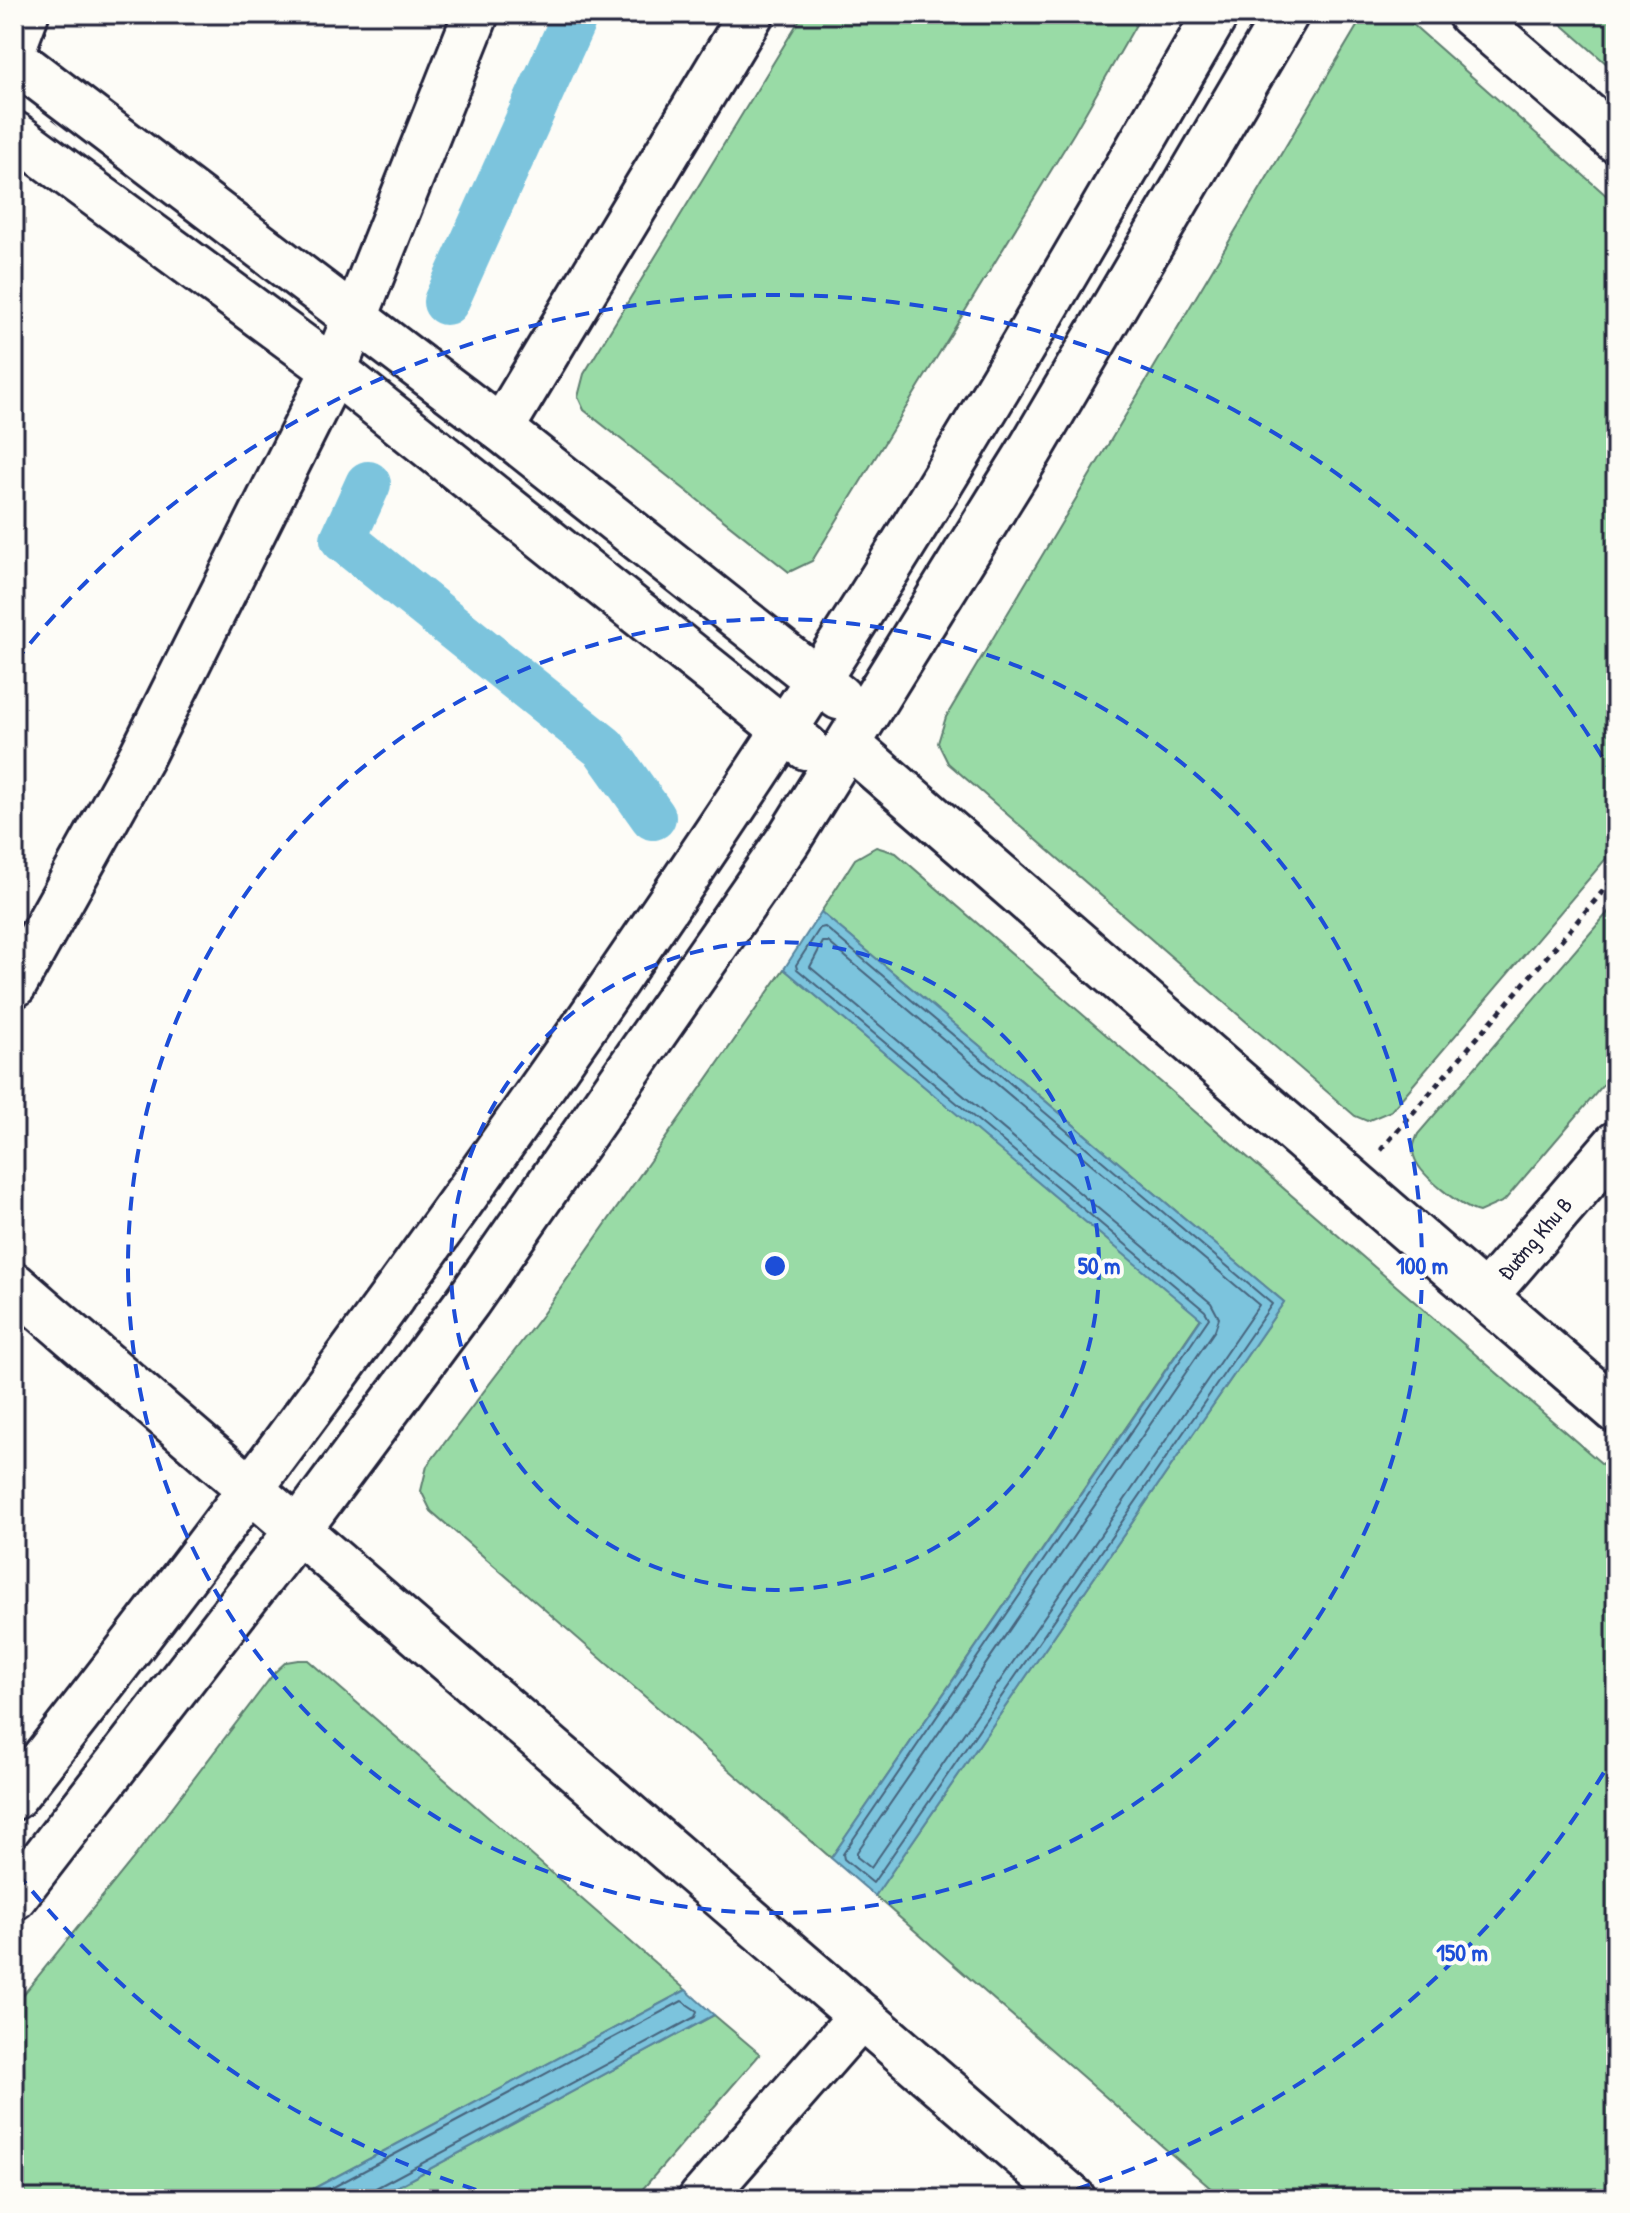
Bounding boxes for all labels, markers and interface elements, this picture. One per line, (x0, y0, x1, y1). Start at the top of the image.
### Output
street label: Đường Khu B (1490, 1191, 1579, 1286)
text: 50 m (1078, 1249, 1120, 1281)
text: 100 m (1396, 1249, 1448, 1281)
centre of rings (761, 1252, 789, 1280)
text: 150 m (1436, 1936, 1488, 1968)

